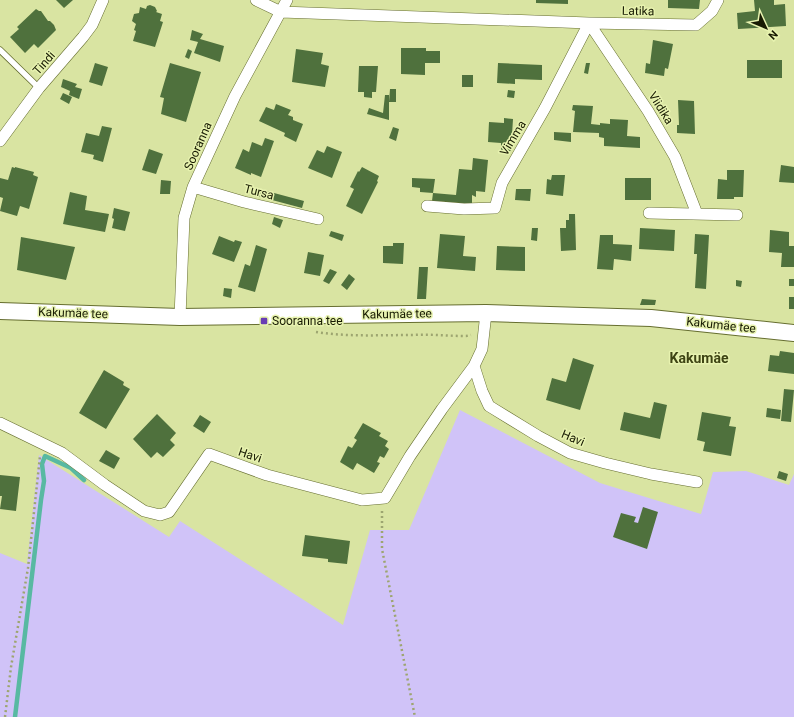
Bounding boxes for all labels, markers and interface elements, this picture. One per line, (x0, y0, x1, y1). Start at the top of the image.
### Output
street label: Latika (622, 4, 654, 18)
north arrow (746, 8, 786, 48)
text: N (765, 27, 780, 42)
street label: Tindi (30, 48, 58, 77)
street label: Viidika (646, 89, 676, 127)
street label: Vimma (497, 118, 529, 158)
street label: Sooranna (181, 120, 215, 172)
street label: Tursa (243, 182, 275, 202)
street label: Kakumäe tee (38, 305, 108, 321)
street label: Kakumäe tee (362, 306, 432, 322)
place label: Sooranna tee (272, 314, 343, 328)
street label: Kakumäe tee (686, 314, 756, 336)
marker: Sooranna tee (259, 316, 269, 326)
district label: Kakumäe (670, 350, 729, 366)
street label: Havi (559, 427, 587, 449)
street label: Havi (237, 445, 264, 466)

